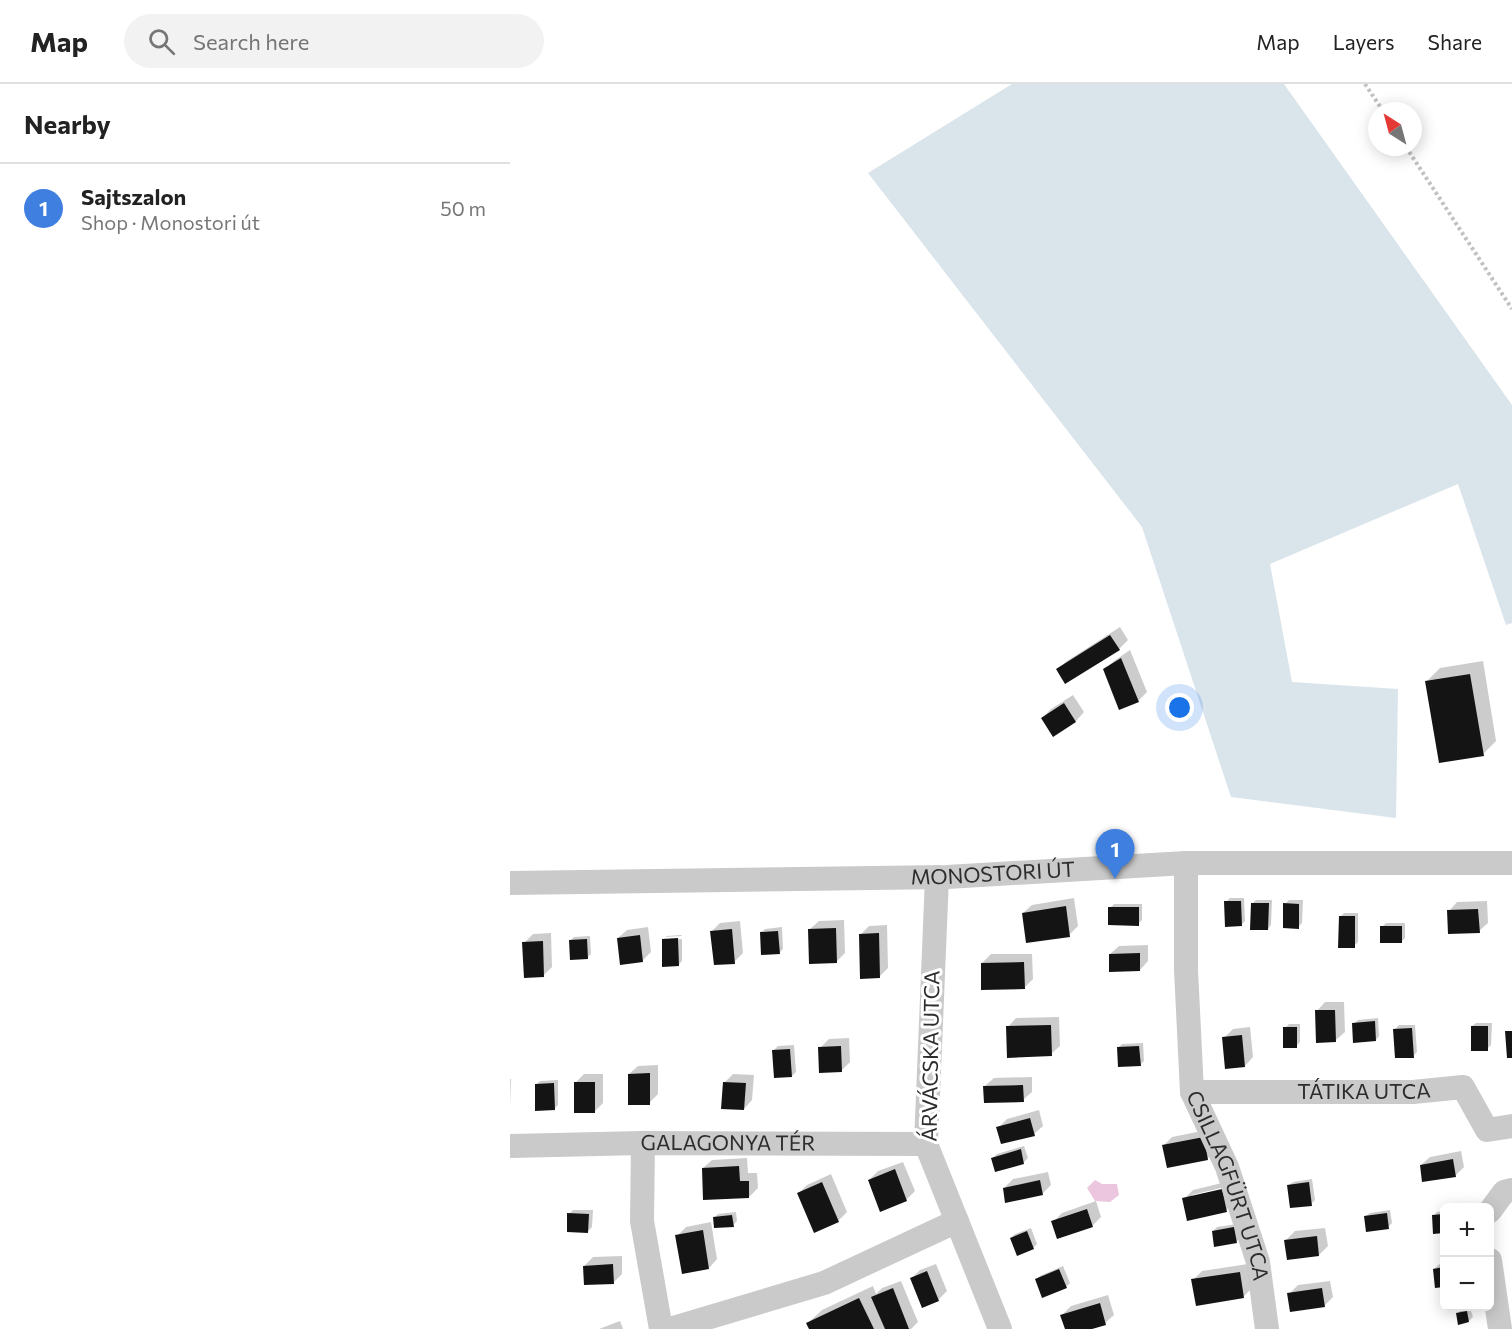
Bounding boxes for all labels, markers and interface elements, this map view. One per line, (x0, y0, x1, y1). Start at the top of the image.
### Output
search box (124, 14, 544, 68)
text: Map (30, 24, 88, 58)
icon: search (145, 25, 178, 58)
text: Search here (193, 28, 309, 55)
text: Map (1256, 29, 1300, 54)
text: Layers (1333, 29, 1395, 54)
text: Share (1428, 29, 1482, 54)
north arrow (1368, 102, 1422, 156)
text: Nearby (24, 108, 111, 139)
text: Sajtszalon (81, 183, 186, 210)
text: 1 (39, 196, 48, 220)
text: 50 m (440, 196, 486, 220)
text: Shop · Monostori út (81, 210, 260, 234)
your location (1165, 693, 1194, 722)
pin: 1 (1096, 830, 1134, 879)
street label: MONOSTORI ÚT (910, 856, 1076, 888)
street label: ÁRVÁCSKA UTCA (916, 970, 943, 1142)
street label: TÁTIKA UTCA (1297, 1076, 1432, 1103)
street label: CSILLAGFÜRT UTCA (1182, 1086, 1274, 1282)
street label: GALAGONYA TÉR (641, 1129, 815, 1155)
map controls (1440, 1203, 1494, 1311)
button: + (1440, 1203, 1494, 1257)
button: − (1440, 1257, 1494, 1311)

